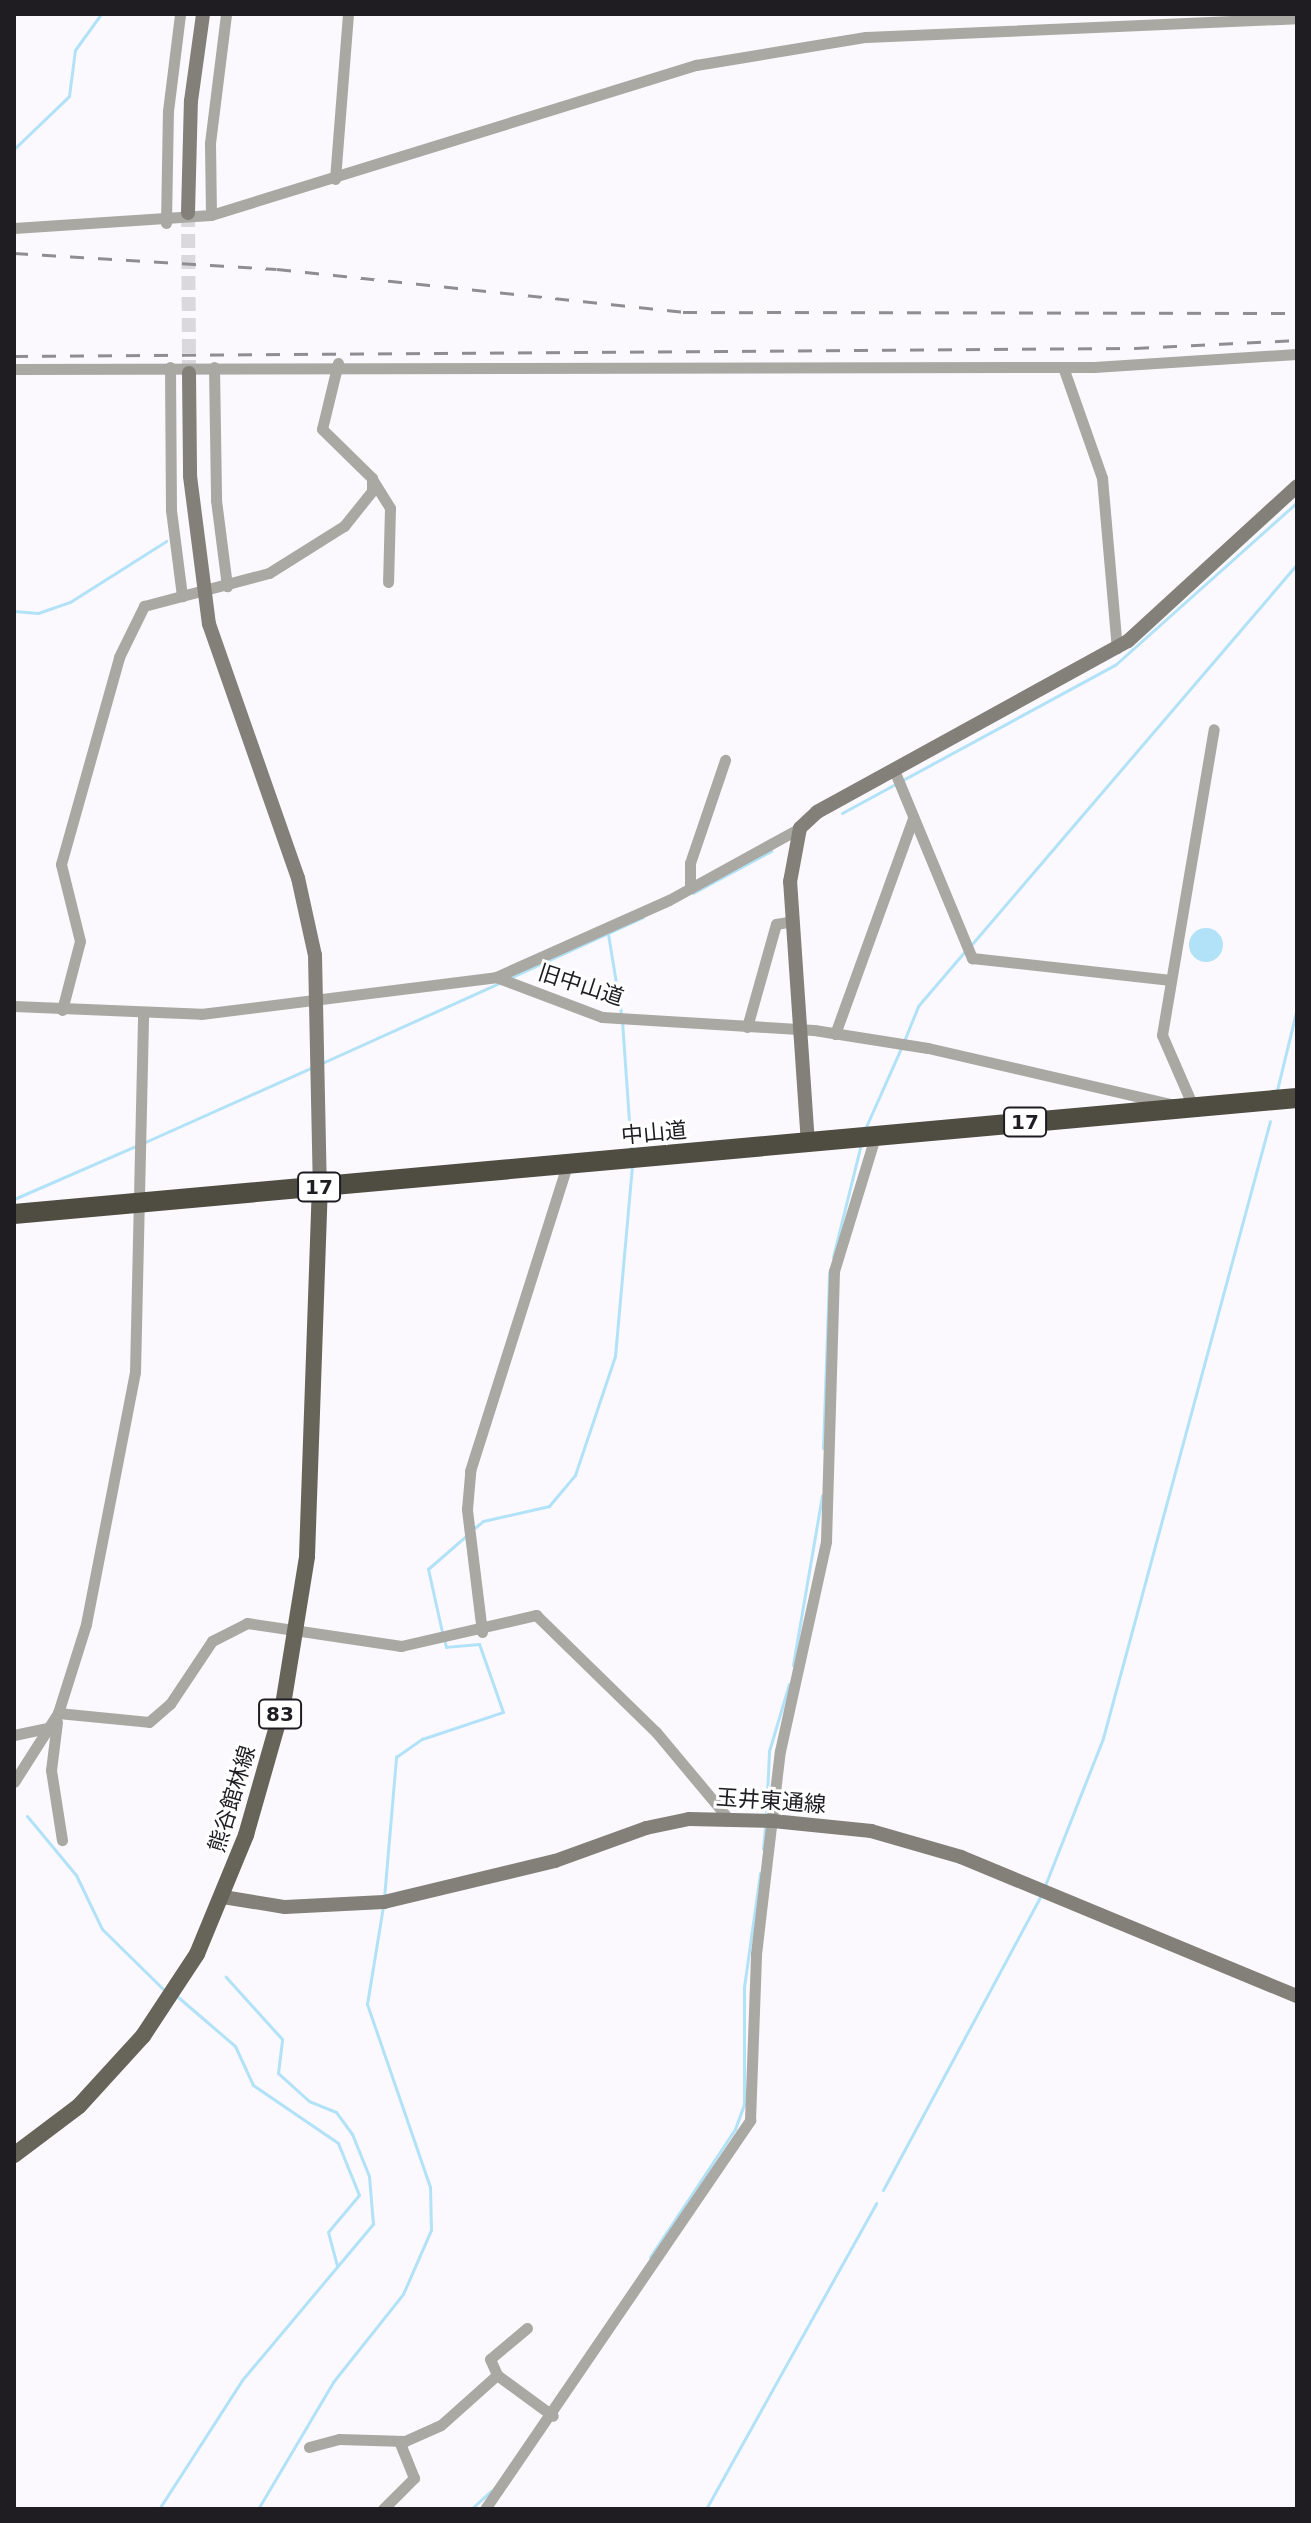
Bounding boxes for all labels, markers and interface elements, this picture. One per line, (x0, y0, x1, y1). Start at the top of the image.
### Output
street label: 旧中山道 (535, 959, 627, 1011)
road number: 17 (1003, 1106, 1047, 1138)
street label: 中山道 (620, 1117, 688, 1149)
road number: 17 (297, 1171, 341, 1203)
road number: 83 (258, 1698, 302, 1730)
street label: 熊谷館林線 (203, 1743, 261, 1855)
street label: 玉井東通線 (715, 1784, 827, 1818)

